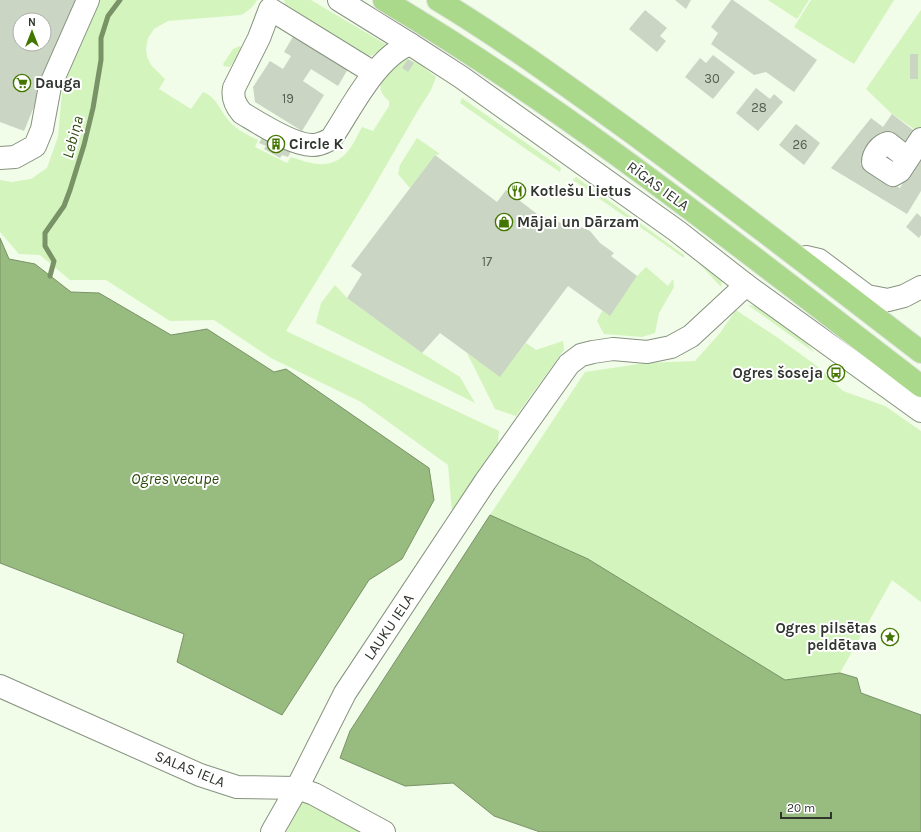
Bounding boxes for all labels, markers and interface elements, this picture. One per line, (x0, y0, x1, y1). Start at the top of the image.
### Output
north arrow (12, 12, 52, 52)
text: N (28, 16, 36, 29)
house number: 30 (704, 71, 720, 86)
supermarket icon: Dauga (12, 73, 32, 93)
place label: Dauga (35, 74, 81, 92)
house number: 19 (282, 91, 294, 106)
house number: 28 (751, 100, 767, 115)
water label: Lebiņa (58, 114, 87, 161)
building icon: Circle K (266, 134, 286, 154)
place label: Circle K (289, 135, 344, 153)
house number: 26 (793, 137, 807, 152)
street label: RĪGAS IELA (623, 157, 693, 215)
restaurant icon: Kotlešu Lietus (507, 181, 527, 201)
place label: Kotlešu Lietus (530, 182, 631, 200)
shop icon: Mājai un Dārzam (494, 212, 514, 232)
place label: Mājai un Dārzam (517, 213, 639, 231)
house number: 17 (482, 254, 492, 269)
bus stop icon: Ogres šoseja (826, 363, 846, 383)
place label: Ogres šoseja (732, 364, 823, 382)
water label: Ogres vecupe (131, 469, 220, 488)
street label: LAUKU IELA (360, 590, 418, 664)
place label: Ogres pilsētas peldētava (775, 619, 877, 654)
place icon: Ogres pilsētas peldētava (880, 627, 900, 647)
street label: SALAS IELA (152, 747, 228, 791)
scale bar (781, 794, 831, 820)
text: 20 m (787, 801, 815, 815)

